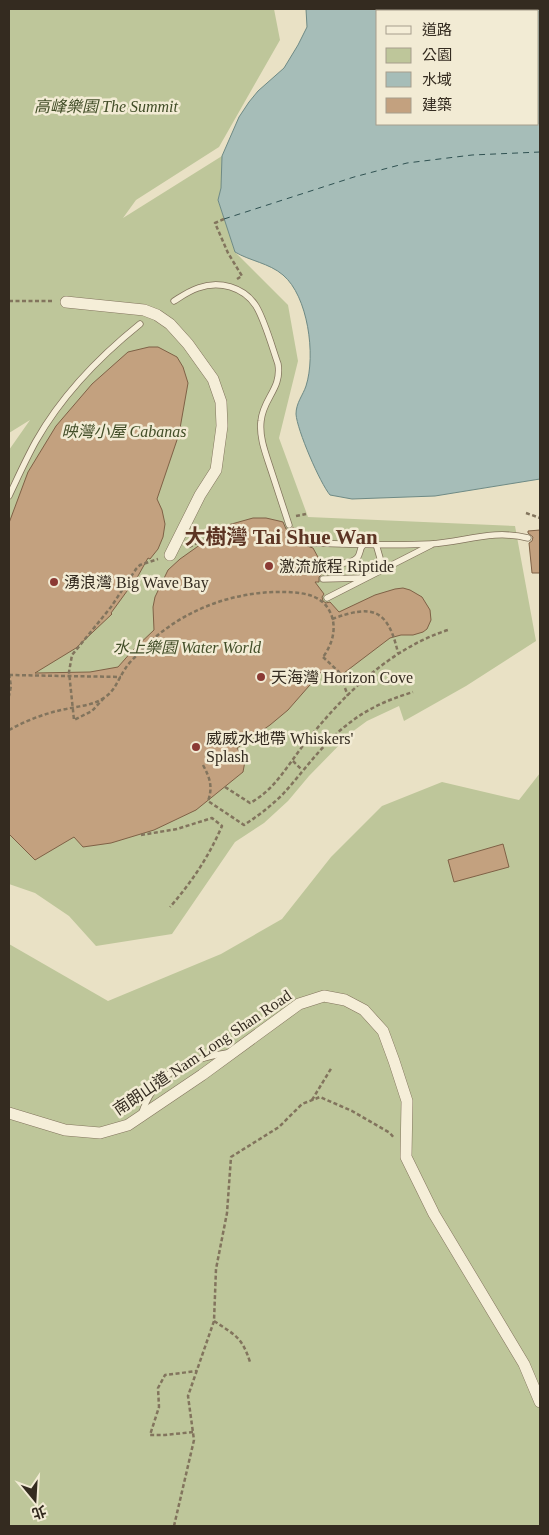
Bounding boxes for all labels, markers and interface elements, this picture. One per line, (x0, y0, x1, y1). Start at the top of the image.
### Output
legend (376, 10, 539, 125)
text: 道路 (422, 22, 452, 38)
text: 公園 (422, 47, 452, 63)
text: 水域 (422, 72, 452, 88)
text: 建築 (422, 97, 452, 113)
park label: 高峰樂園 The Summit (34, 98, 179, 115)
park label: 映灣小屋 Cabanas (62, 423, 186, 440)
district label: 大樹灣 Tai Shue Wan (184, 525, 378, 549)
place label: 激流旅程 Riptide (279, 558, 394, 576)
marker: 激流旅程 Riptide (263, 560, 275, 572)
place label: 湧浪灣 Big Wave Bay (64, 574, 209, 592)
marker: 湧浪灣 Big Wave Bay (48, 576, 60, 588)
park label: 水上樂園 Water World (113, 639, 262, 656)
place label: 天海灣 Horizon Cove (271, 669, 413, 686)
marker: 天海灣 Horizon Cove (255, 671, 267, 683)
place label: 威威水地帶 Whiskers' Splash (206, 730, 353, 766)
marker: 威威水地帶 Whiskers' Splash (190, 741, 202, 753)
street label: 南朗山道 Nam Long Shan Road (110, 986, 295, 1119)
north arrow (10, 1475, 60, 1525)
text: 北 (30, 1503, 48, 1521)

